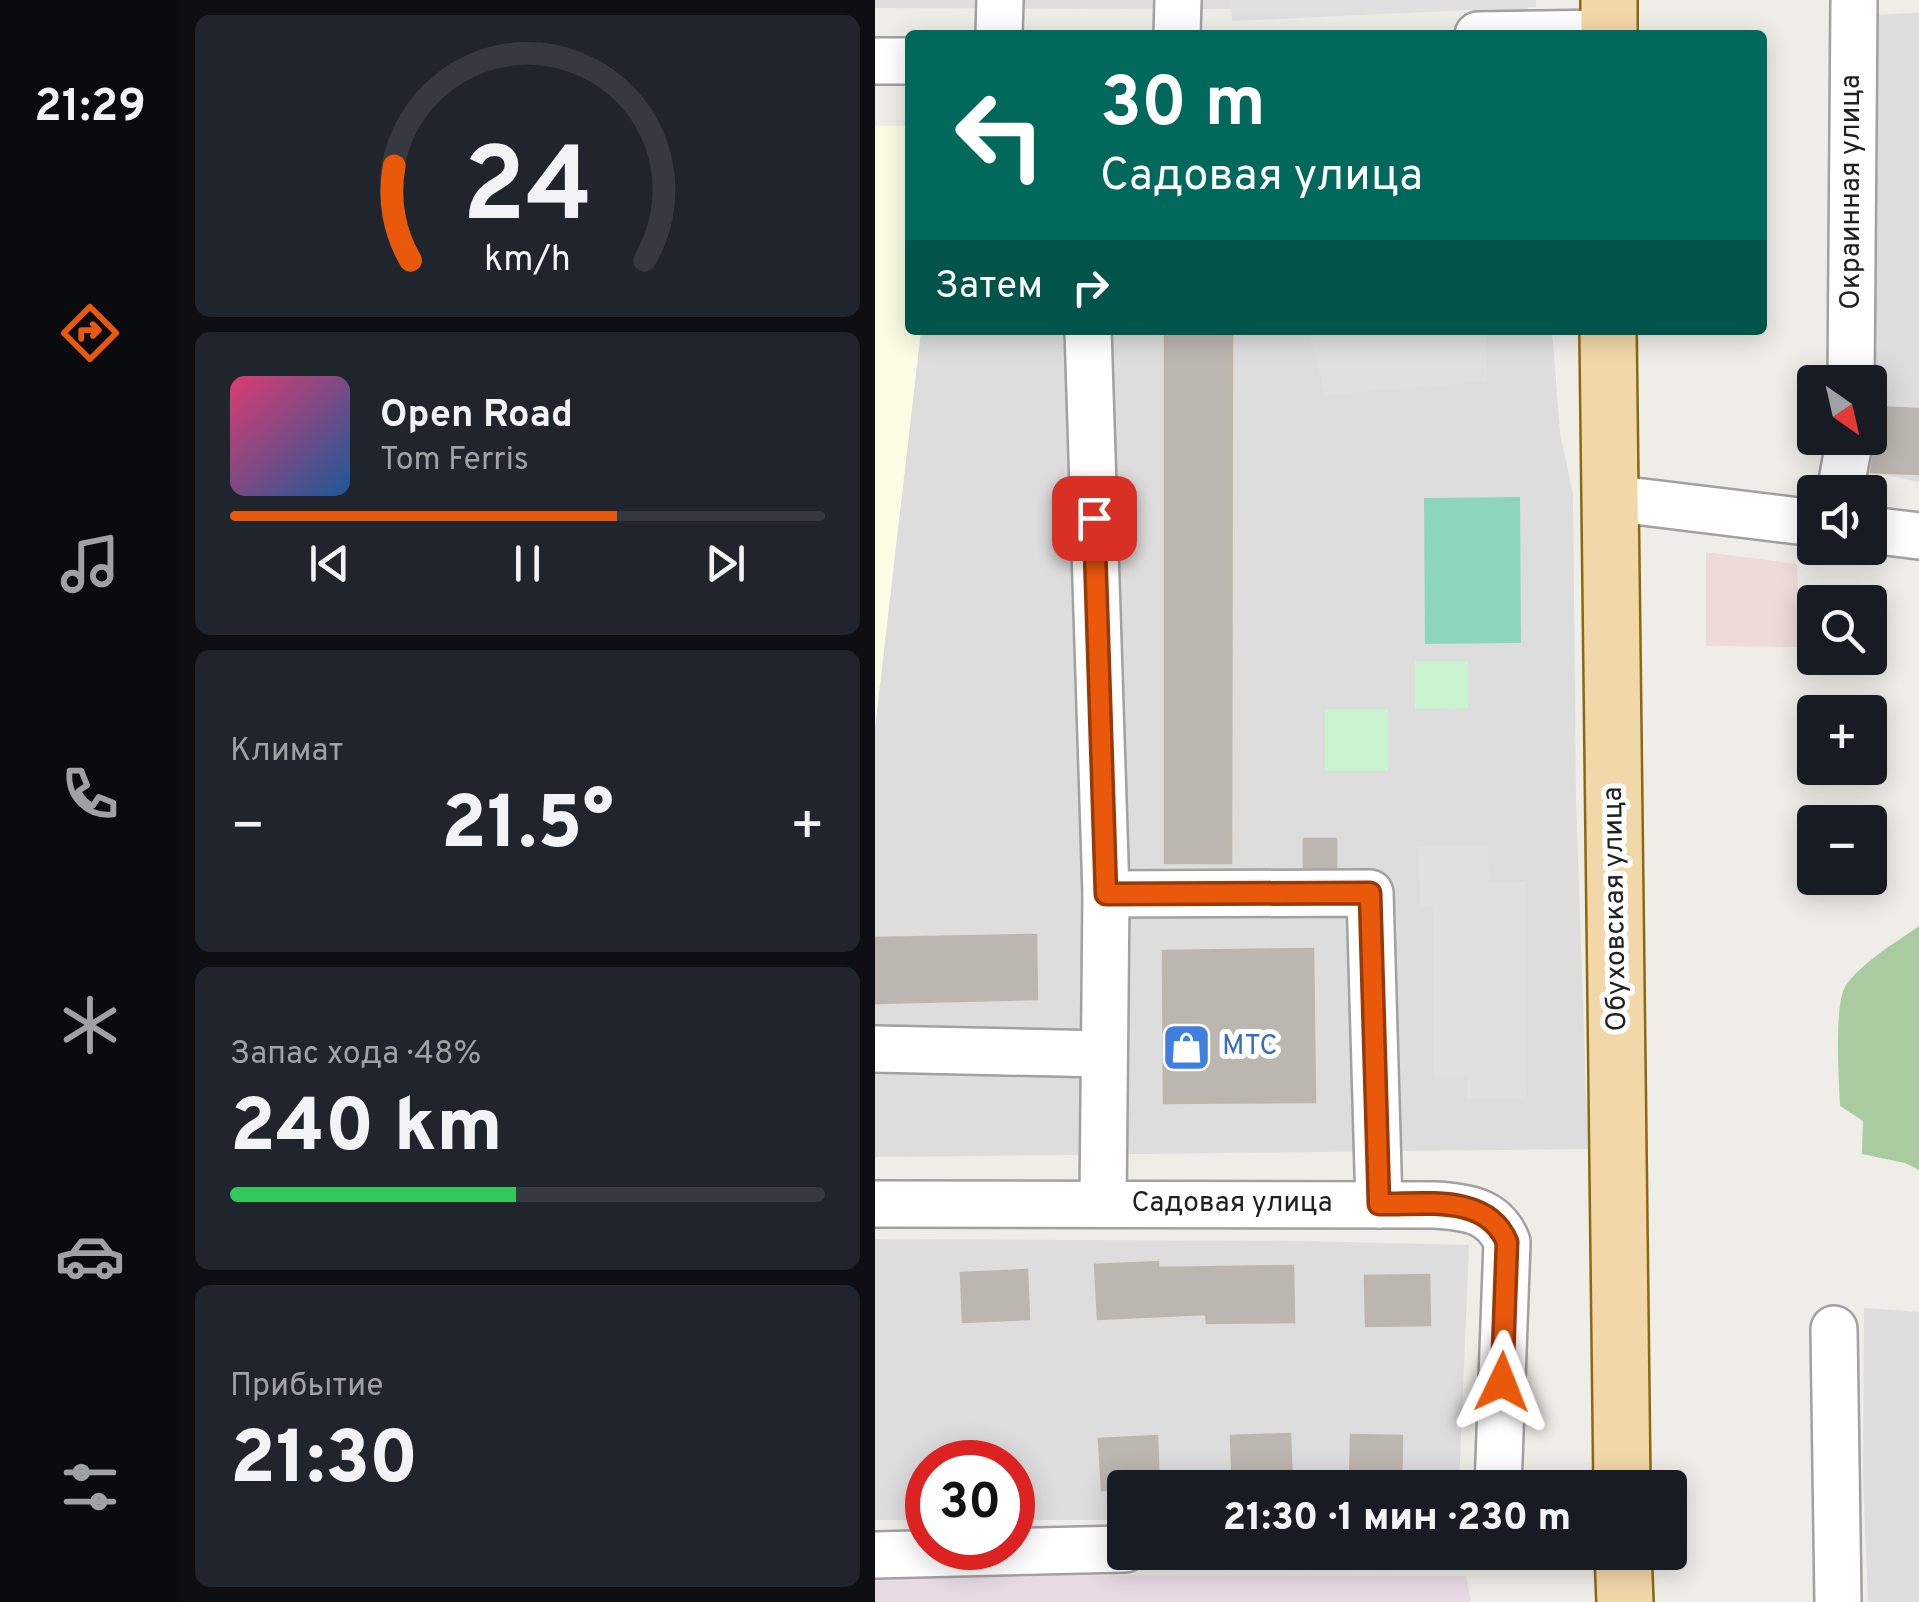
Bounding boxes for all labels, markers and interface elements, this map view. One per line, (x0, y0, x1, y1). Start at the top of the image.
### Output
text: 30 m (1100, 62, 1266, 151)
icon: left (935, 70, 1065, 200)
street label: Окраинная улица (1834, 74, 1870, 310)
text: 21:29 (34, 80, 146, 137)
text: 24 (462, 126, 593, 258)
text: Садовая улица (1100, 149, 1423, 206)
text: km/h (484, 238, 571, 284)
icon: right (1063, 260, 1118, 315)
text: Затем (935, 263, 1043, 312)
icon: directions (55, 298, 125, 368)
north arrow (1797, 365, 1887, 455)
map controls (1797, 365, 1887, 895)
text: Open Road (380, 392, 573, 441)
text: Tom Ferris (380, 441, 529, 481)
button: sound (1797, 475, 1887, 565)
pin (1052, 476, 1137, 561)
icon: arrive (1067, 491, 1122, 546)
icon: music (55, 529, 125, 599)
icon: previous (302, 536, 357, 591)
icon: pause (500, 536, 555, 591)
icon: next (698, 536, 753, 591)
button: search (1797, 585, 1887, 675)
button: + (1797, 695, 1887, 785)
text: Климат (230, 732, 343, 772)
icon: phone (55, 759, 125, 829)
text: 21.5° (441, 780, 614, 875)
street label: Обуховская улица (1596, 786, 1636, 1032)
text: − (230, 794, 265, 864)
text: + (790, 794, 825, 864)
button: − (1797, 805, 1887, 895)
icon: climate (55, 990, 125, 1060)
shop icon: МТС (1161, 1021, 1213, 1073)
place label: МТС (1222, 1029, 1278, 1065)
text: Запас хода · 48% (230, 1035, 481, 1075)
text: 240 km (230, 1083, 503, 1178)
street label: Садовая улица (1132, 1186, 1332, 1222)
icon: car (55, 1221, 125, 1291)
position arrow (1450, 1330, 1554, 1434)
text: Прибытие (230, 1367, 384, 1407)
text: 21:30 (230, 1415, 419, 1510)
speed limit sign: 30 (905, 1440, 1035, 1570)
icon: filters (55, 1452, 125, 1522)
text: 21:30 · 1 мин · 230 m (1223, 1495, 1571, 1544)

